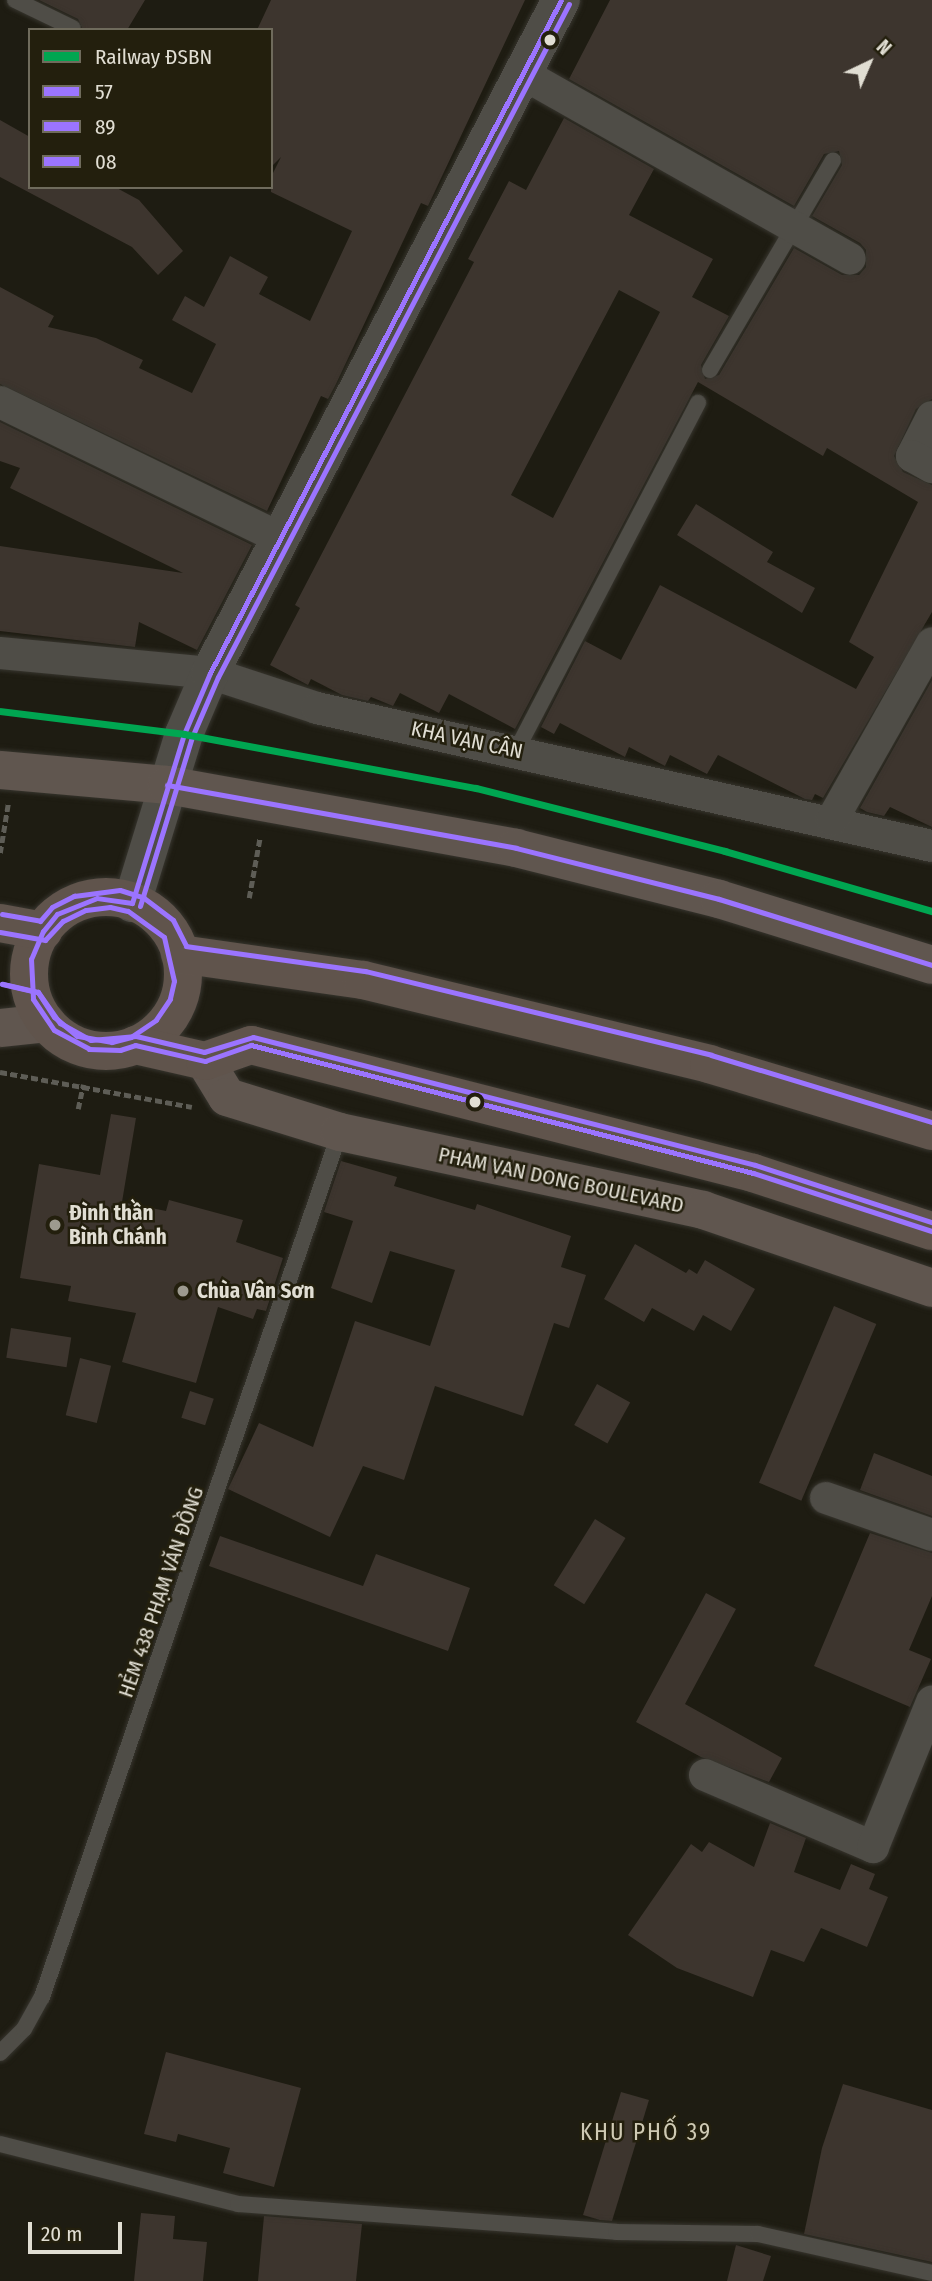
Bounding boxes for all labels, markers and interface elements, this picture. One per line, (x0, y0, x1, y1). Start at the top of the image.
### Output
legend (28, 28, 273, 189)
north arrow (834, 28, 904, 98)
unlabelled marker (543, 33, 557, 47)
text: N (872, 35, 896, 60)
text: Railway ĐSBN (95, 44, 212, 70)
text: 57 (95, 79, 113, 105)
text: 89 (95, 114, 115, 140)
text: 08 (95, 149, 116, 175)
street label: KHA VẠN CÂN (409, 716, 525, 764)
unlabelled marker (468, 1095, 482, 1109)
street label: PHAM VAN DONG BOULEVARD (436, 1142, 686, 1218)
place label: Đình thần Bình Chánh (69, 1200, 167, 1250)
marker: Đình thần Bình Chánh (47, 1217, 63, 1233)
place label: Chùa Vân Sơn (197, 1278, 314, 1304)
marker: Chùa Vân Sơn (175, 1283, 191, 1299)
street label: HẺM 438 PHẠM VĂN ĐỒNG (113, 1483, 209, 1701)
district label: KHU PHỐ 39 (581, 2118, 711, 2146)
scale bar (32, 2208, 126, 2252)
text: 20 m (41, 2221, 82, 2247)

